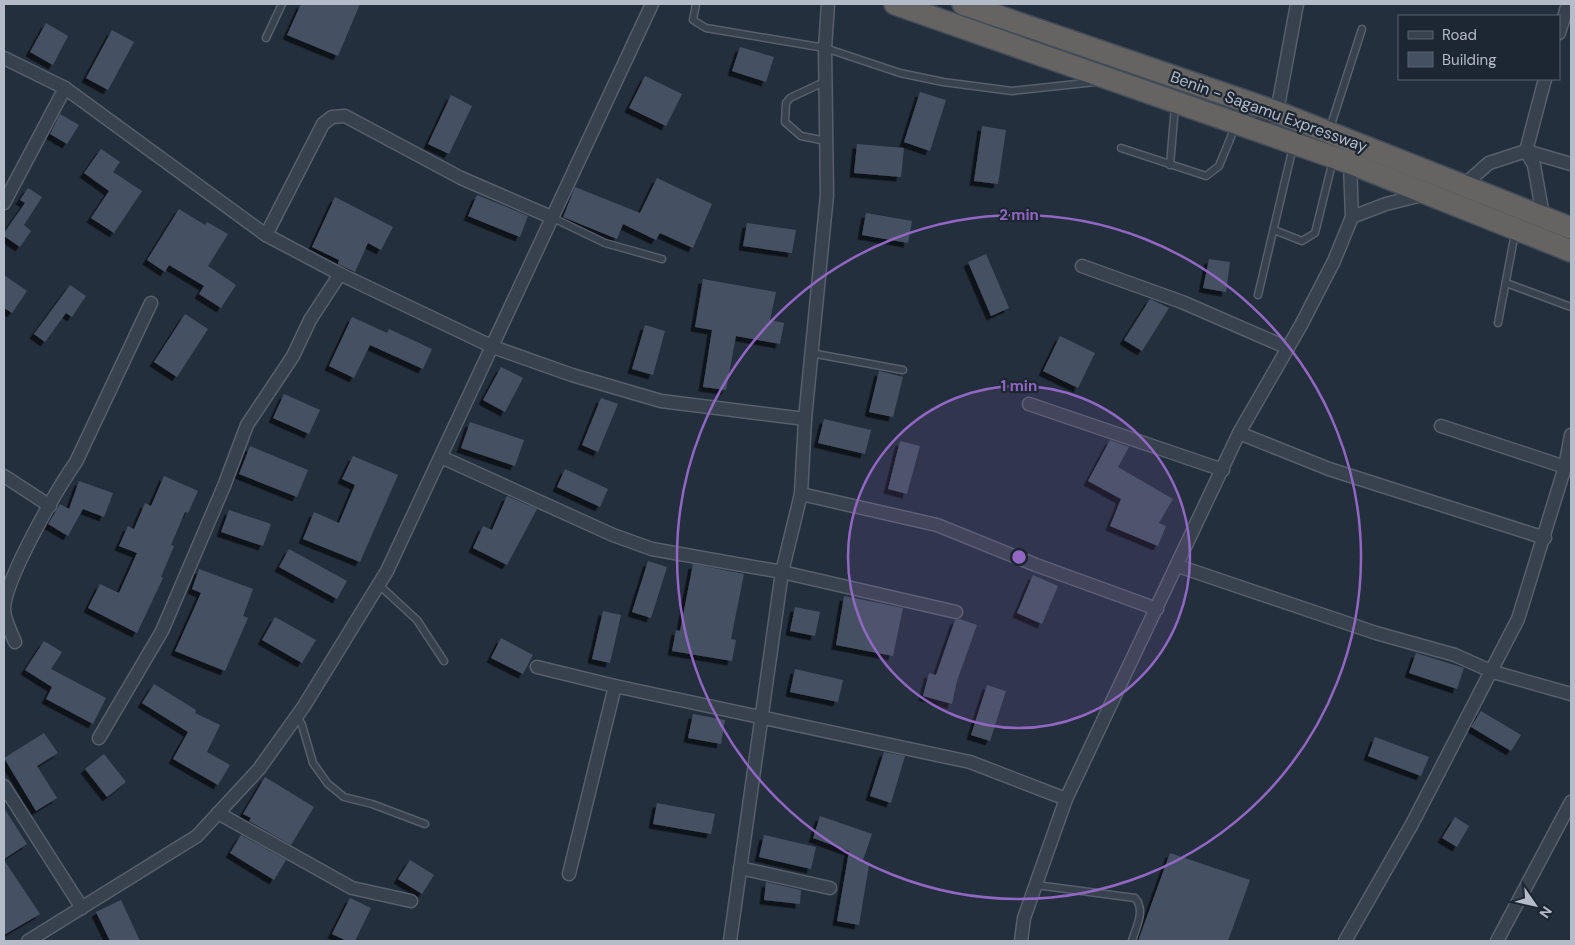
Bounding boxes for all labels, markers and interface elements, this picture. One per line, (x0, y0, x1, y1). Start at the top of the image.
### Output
legend (1398, 15, 1560, 80)
text: Road (1442, 25, 1477, 45)
text: Building (1442, 50, 1497, 70)
street label: Benin - Sagamu Expressway (1167, 66, 1370, 157)
text: 2 min (999, 205, 1039, 225)
text: 1 min (1001, 376, 1037, 396)
centre of rings (1010, 548, 1028, 566)
north arrow (1510, 880, 1560, 930)
text: N (1535, 903, 1556, 922)

